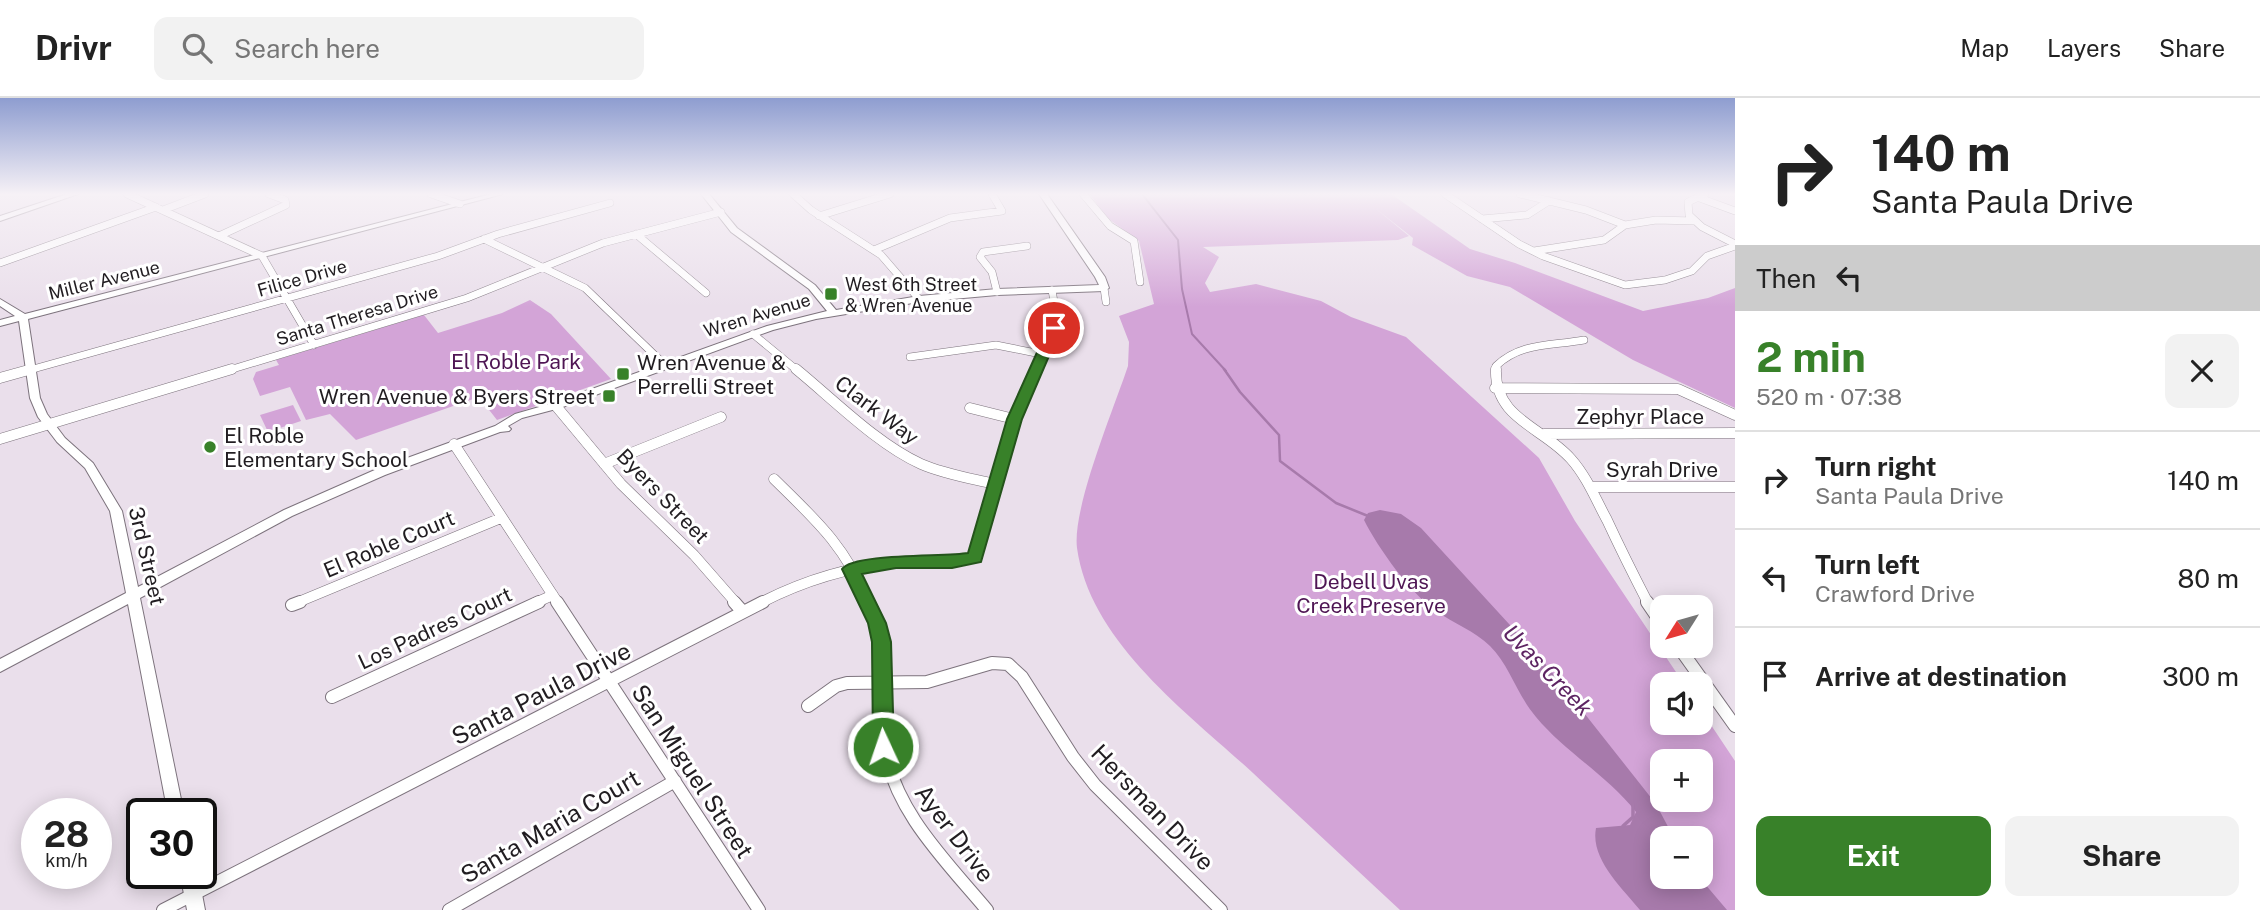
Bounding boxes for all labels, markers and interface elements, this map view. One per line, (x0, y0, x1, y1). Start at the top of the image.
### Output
search box (154, 17, 644, 80)
text: Drivr (35, 29, 112, 67)
icon: search (178, 29, 216, 67)
text: Search here (234, 33, 380, 64)
text: Map (1960, 34, 2009, 62)
text: Layers (2047, 34, 2121, 62)
text: Share (2159, 34, 2225, 62)
text: 140 m (1871, 124, 2011, 182)
icon: right (1756, 126, 1847, 217)
text: Santa Paula Drive (1871, 183, 2134, 220)
street label: Filice Drive (255, 255, 349, 301)
street label: Miller Avenue (46, 256, 162, 304)
icon: left (1830, 259, 1868, 297)
text: Then (1756, 263, 1816, 294)
place label: West 6th Street & Wren Avenue (845, 274, 977, 316)
street label: Santa Theresa Drive (274, 280, 440, 350)
marker: West 6th Street & Wren Avenue (823, 286, 839, 302)
street label: Wren Avenue (701, 289, 813, 341)
pin (1024, 298, 1084, 358)
icon: arrive (1035, 309, 1073, 347)
text: 2 min (1756, 332, 1866, 381)
button: close (2165, 334, 2239, 408)
park label: El Roble Park (451, 349, 581, 374)
place label: Wren Avenue & Perrelli Street (637, 350, 786, 399)
marker: Wren Avenue & Perrelli Street (615, 366, 631, 382)
street label: Clark Way (830, 370, 924, 450)
text: 520 m · 07:38 (1756, 383, 1902, 410)
place label: Wren Avenue & Byers Street (319, 384, 595, 409)
marker: Wren Avenue & Byers Street (601, 388, 617, 404)
street label: Zephyr Place (1576, 404, 1704, 429)
place label: El Roble Elementary School (224, 423, 408, 472)
marker: El Roble Elementary School (202, 439, 218, 455)
street label: Byers Street (612, 443, 714, 549)
text: Turn right (1815, 451, 1937, 482)
street label: Syrah Drive (1606, 457, 1718, 482)
icon: right (1756, 461, 1794, 499)
text: 140 m (2167, 465, 2239, 496)
text: Santa Paula Drive (1815, 482, 2004, 509)
street label: 3rd Street (124, 504, 170, 608)
street label: El Roble Court (320, 505, 458, 583)
text: Turn left (1815, 549, 1920, 580)
icon: left (1756, 559, 1794, 597)
text: 80 m (2178, 563, 2239, 594)
park label: Debell Uvas Creek Preserve (1296, 569, 1446, 618)
text: Crawford Drive (1815, 580, 1975, 607)
street label: Los Padres Court (354, 581, 516, 675)
north arrow (1650, 595, 1713, 658)
map controls (1650, 595, 1713, 889)
water label: Uvas Creek (1498, 619, 1599, 722)
street label: Santa Paula Drive (447, 636, 635, 750)
icon: arrive (1756, 657, 1794, 695)
text: Arrive at destination (1815, 661, 2067, 692)
text: 300 m (2162, 661, 2239, 692)
button: sound (1650, 672, 1713, 735)
street label: San Miguel Street (626, 679, 760, 863)
position arrow (846, 710, 920, 784)
street label: Hersman Drive (1086, 738, 1220, 876)
button: + (1650, 749, 1713, 812)
street label: Santa Maria Court (455, 763, 645, 889)
street label: Ayer Drive (909, 779, 1001, 887)
speed limit sign: 30 (126, 798, 217, 889)
text: 28 (44, 814, 89, 855)
button: Exit (1756, 816, 1991, 896)
button: Share (2005, 816, 2239, 896)
button: − (1650, 826, 1713, 889)
text: km/h (45, 850, 88, 871)

